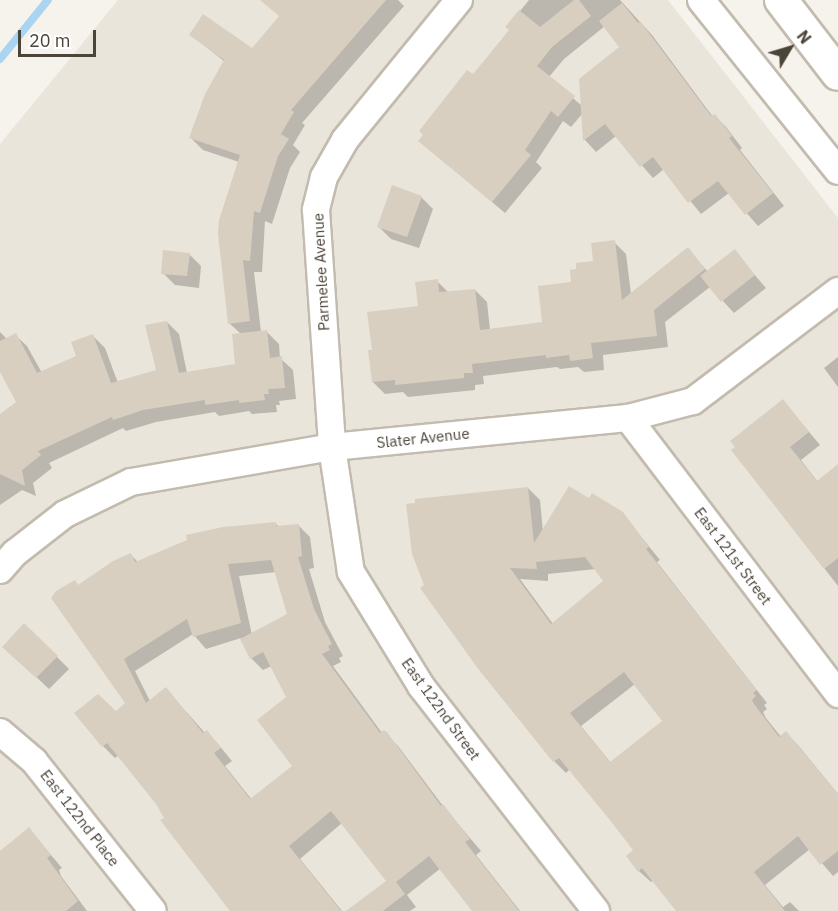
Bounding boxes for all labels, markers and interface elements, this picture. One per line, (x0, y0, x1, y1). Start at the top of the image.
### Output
scale bar (21, 18, 99, 56)
north arrow (760, 18, 820, 78)
text: N (793, 26, 816, 48)
text: 20 m (29, 29, 71, 52)
street label: Parmelee Avenue (309, 213, 333, 331)
street label: Slater Avenue (376, 424, 470, 452)
street label: East 121st Street (691, 504, 775, 608)
street label: East 122nd Street (398, 654, 484, 764)
street label: East 122nd Place (37, 766, 123, 870)

